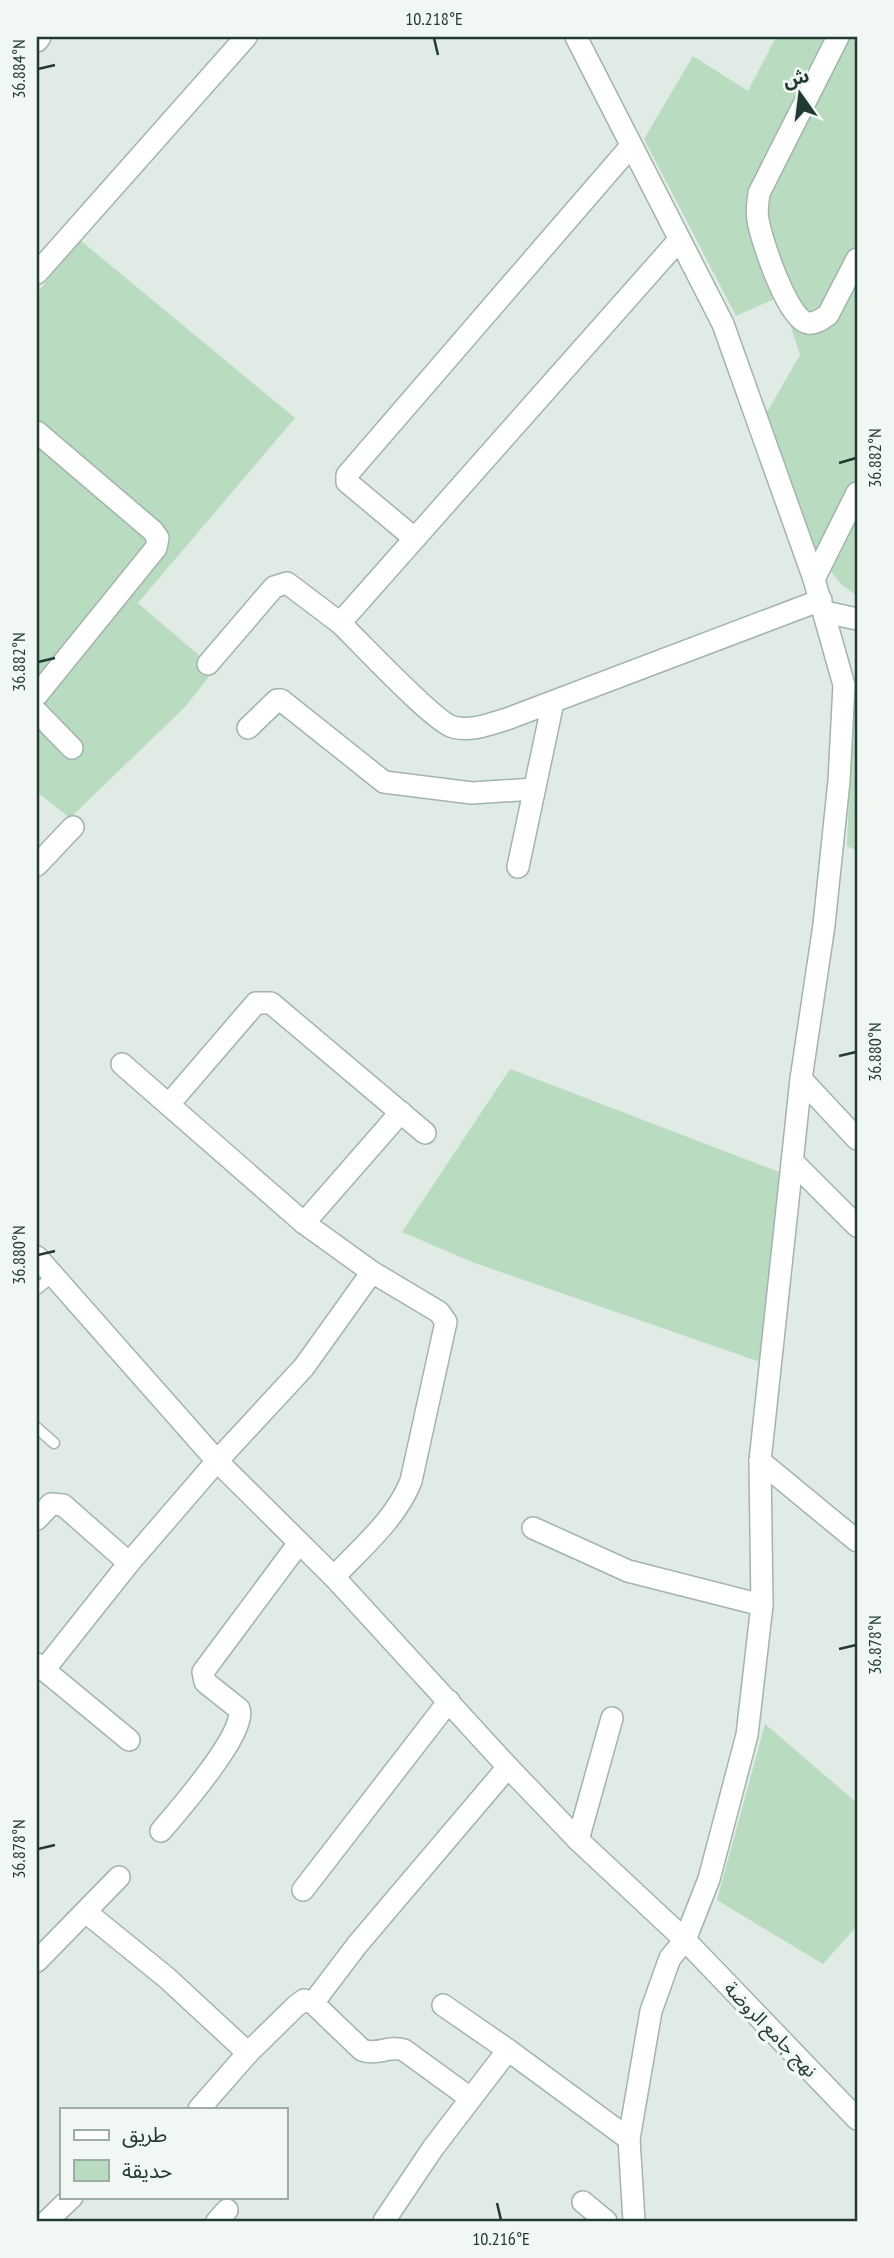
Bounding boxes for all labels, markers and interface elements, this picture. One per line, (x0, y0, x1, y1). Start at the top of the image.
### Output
text: 10.218°E (405, 7, 463, 30)
text: 36.884°N (7, 39, 30, 99)
north arrow (764, 60, 834, 130)
text: ش (780, 63, 811, 92)
text: 36.882°N (863, 428, 886, 488)
text: 36.882°N (7, 632, 30, 692)
text: 36.880°N (863, 1022, 886, 1082)
text: 36.880°N (7, 1225, 30, 1285)
text: 36.878°N (863, 1615, 886, 1675)
text: 36.878°N (7, 1819, 30, 1879)
street label: نهج جامع الروضة (717, 1976, 823, 2084)
legend (60, 2108, 287, 2198)
text: طريق (122, 2121, 167, 2148)
text: حديقة (122, 2157, 172, 2184)
text: 10.216°E (472, 2227, 530, 2250)

